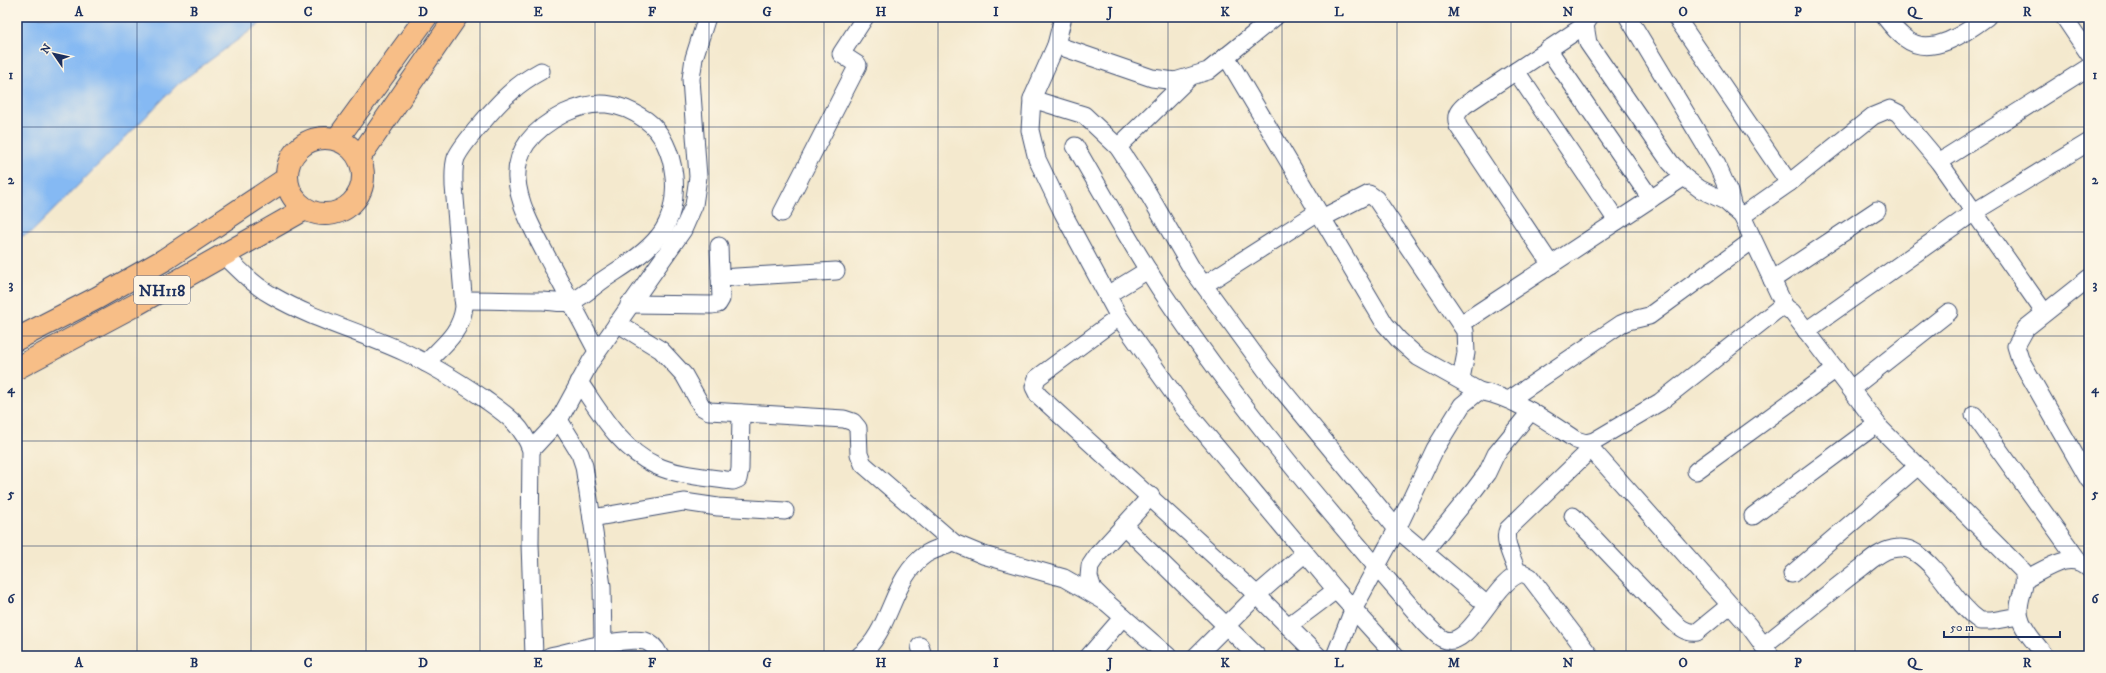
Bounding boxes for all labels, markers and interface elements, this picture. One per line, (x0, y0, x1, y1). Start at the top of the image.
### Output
text: A (74, 4, 84, 20)
text: B (190, 4, 198, 20)
text: C (304, 4, 313, 20)
text: D (418, 4, 428, 20)
text: E (533, 4, 543, 20)
text: F (648, 4, 657, 20)
text: G (762, 4, 772, 20)
text: H (876, 4, 887, 20)
text: I (993, 4, 999, 20)
text: J (1105, 4, 1113, 21)
text: K (1220, 4, 1230, 20)
text: L (1334, 4, 1344, 20)
text: M (1448, 4, 1460, 20)
text: N (1563, 4, 1574, 20)
text: O (1678, 4, 1688, 20)
text: P (1794, 4, 1802, 20)
text: Q (1907, 4, 1923, 20)
text: R (2023, 4, 2032, 20)
north arrow (34, 34, 74, 74)
text: N (38, 41, 55, 57)
text: 1 (9, 67, 14, 83)
text: 1 (2093, 67, 2098, 83)
text: 2 (8, 172, 15, 188)
text: 2 (2092, 172, 2099, 188)
road number: NH118 (134, 276, 190, 304)
text: 3 (9, 277, 14, 293)
text: 3 (2093, 277, 2098, 293)
text: 4 (6, 381, 15, 398)
text: 4 (2090, 381, 2099, 398)
text: 5 (7, 486, 15, 502)
text: 5 (2091, 486, 2099, 502)
text: 6 (8, 591, 16, 607)
text: 6 (2092, 591, 2100, 607)
scale bar (1944, 613, 2060, 639)
text: 50 m (1950, 620, 1974, 635)
text: A (74, 655, 84, 671)
text: B (190, 655, 198, 671)
text: C (304, 655, 313, 671)
text: D (418, 655, 428, 671)
text: E (533, 655, 543, 671)
text: F (648, 655, 657, 671)
text: G (762, 655, 772, 671)
text: H (876, 655, 887, 671)
text: I (993, 655, 999, 671)
text: J (1105, 655, 1113, 672)
text: K (1220, 655, 1230, 671)
text: L (1334, 655, 1344, 671)
text: M (1448, 655, 1460, 671)
text: N (1563, 655, 1574, 671)
text: O (1678, 655, 1688, 671)
text: P (1794, 655, 1802, 671)
text: Q (1907, 655, 1923, 671)
text: R (2023, 655, 2032, 671)

